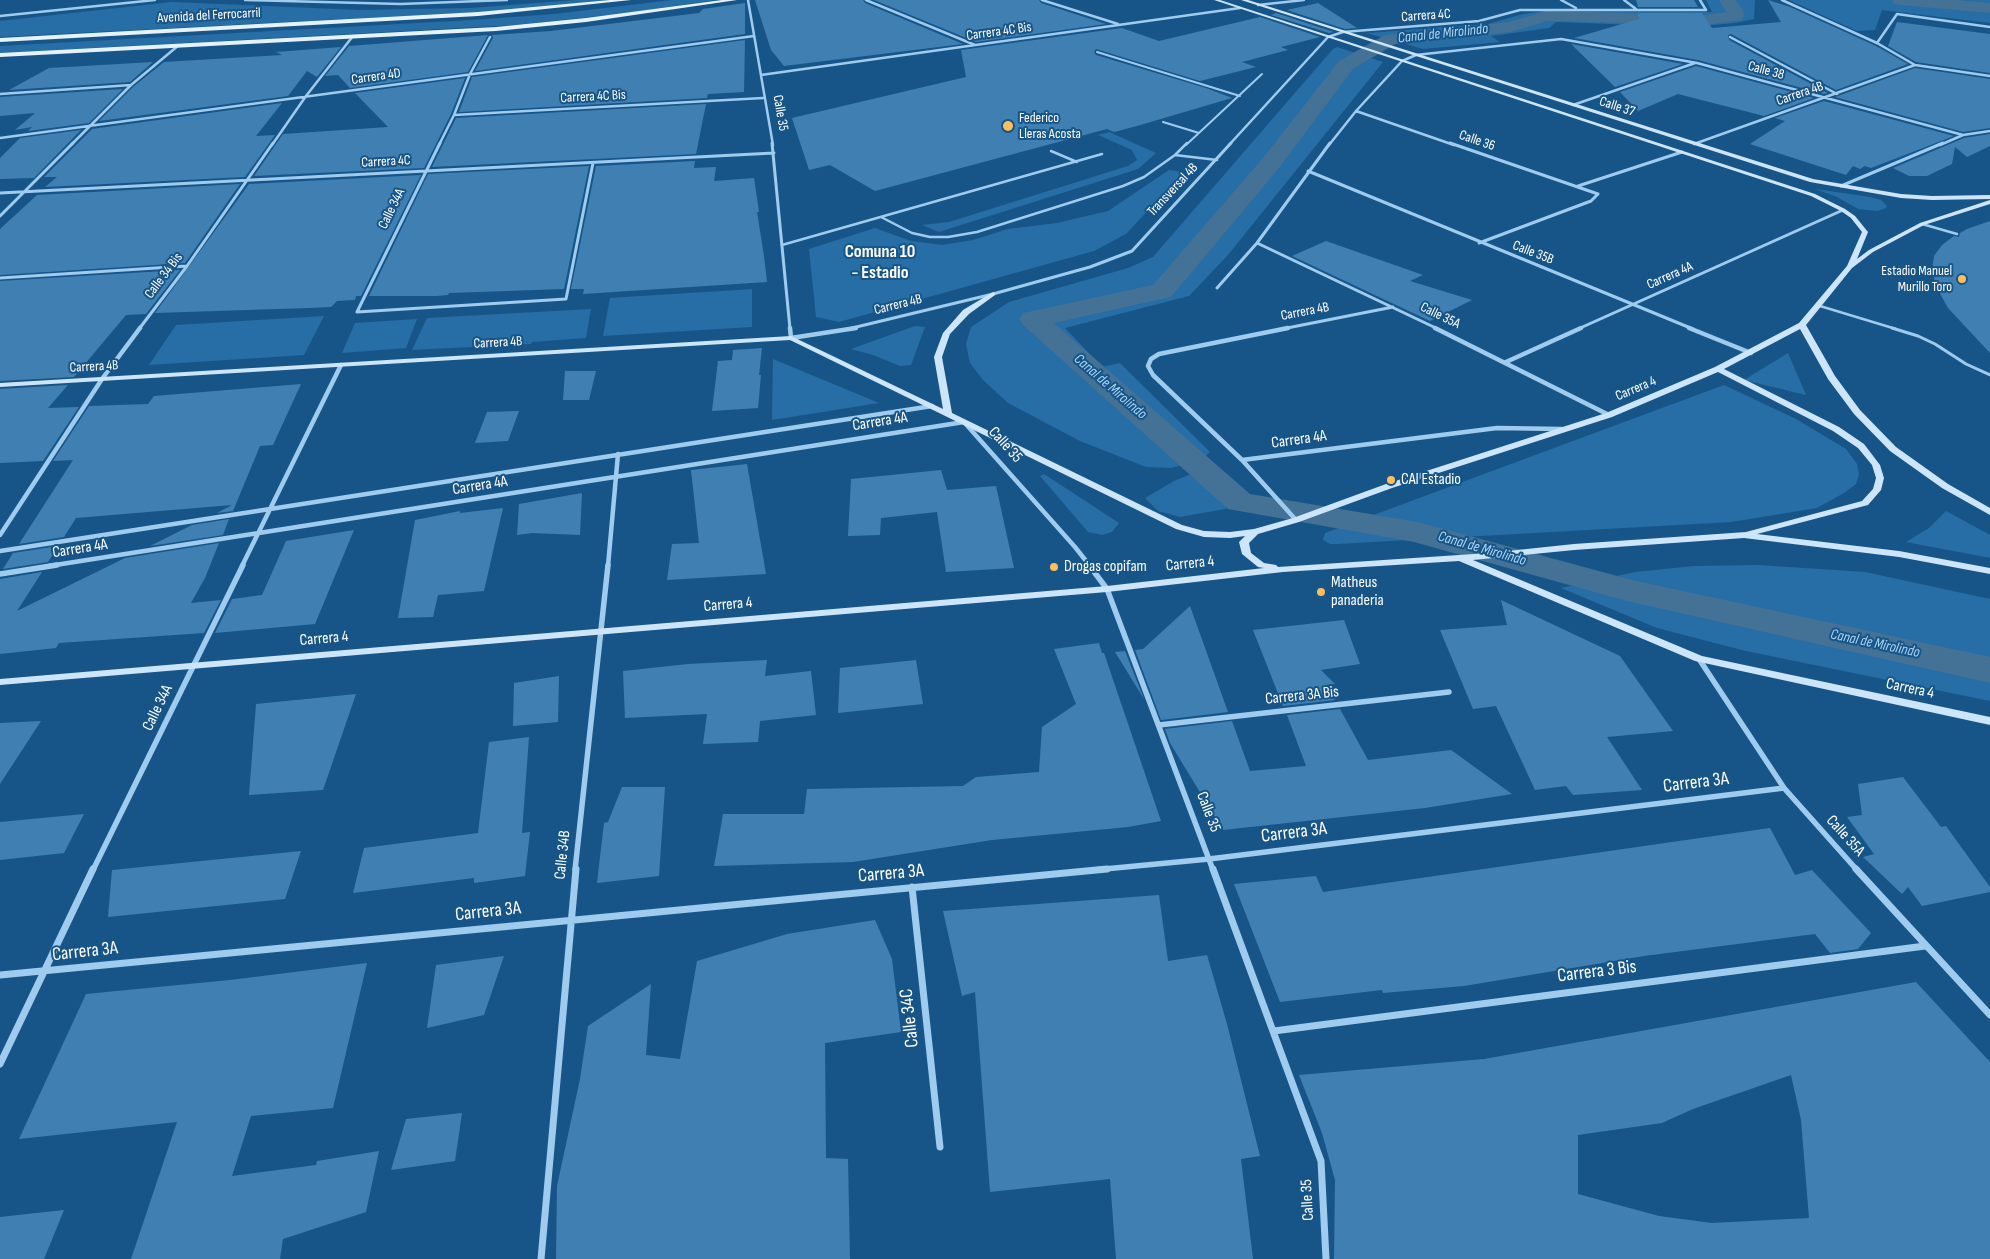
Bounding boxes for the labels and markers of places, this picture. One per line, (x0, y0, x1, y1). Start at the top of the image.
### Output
place label: Federico Lleras Acosta (1019, 110, 1081, 142)
marker: Federico Lleras Acosta (1001, 119, 1015, 133)
place label: Estadio Manuel Murillo Toro (1881, 263, 1952, 296)
marker: Estadio Manuel Murillo Toro (1956, 273, 1968, 285)
place label: CAI Estadio (1401, 470, 1461, 490)
marker: CAI Estadio (1385, 474, 1397, 486)
place label: Drogas copifam (1064, 557, 1147, 577)
marker: Drogas copifam (1048, 561, 1060, 573)
place label: Matheus panaderia (1331, 573, 1384, 611)
marker: Matheus panaderia (1315, 586, 1327, 598)

